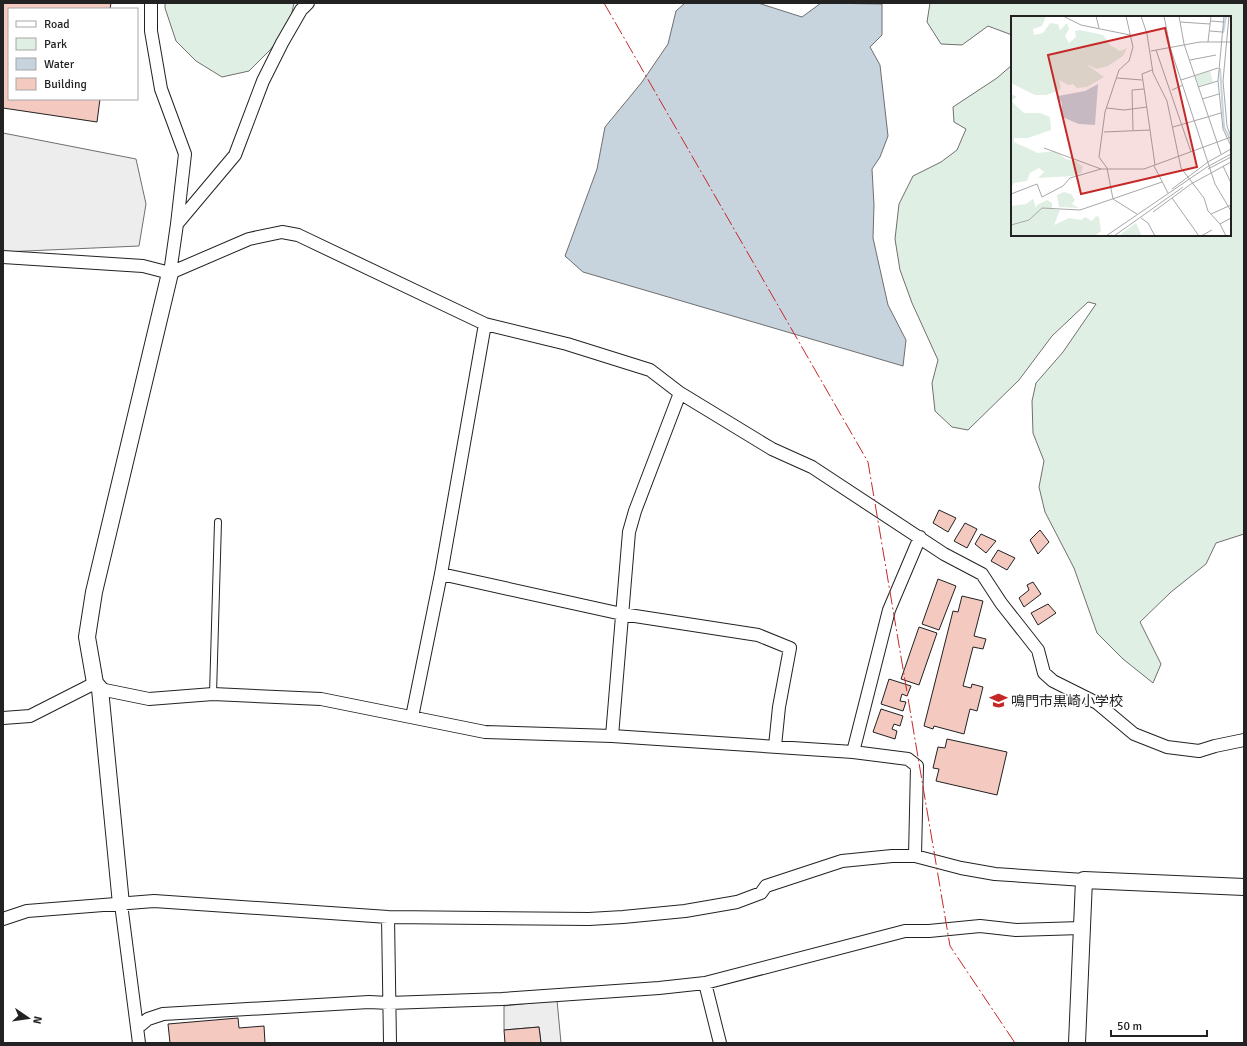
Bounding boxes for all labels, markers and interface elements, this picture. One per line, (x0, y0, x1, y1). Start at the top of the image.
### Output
legend (8, 8, 138, 100)
inset map (1011, 16, 1231, 236)
text: Road (44, 17, 70, 32)
text: Park (44, 37, 67, 52)
text: Water (44, 57, 75, 72)
text: Building (44, 77, 87, 92)
school or university icon: 鳴門市黒崎小学校 (988, 691, 1008, 711)
place label: 鳴門市黒崎小学校 (1011, 693, 1123, 710)
north arrow (8, 998, 48, 1038)
scale bar (1111, 1012, 1207, 1038)
text: N (30, 1015, 44, 1025)
text: 50 m (1117, 1019, 1142, 1034)

